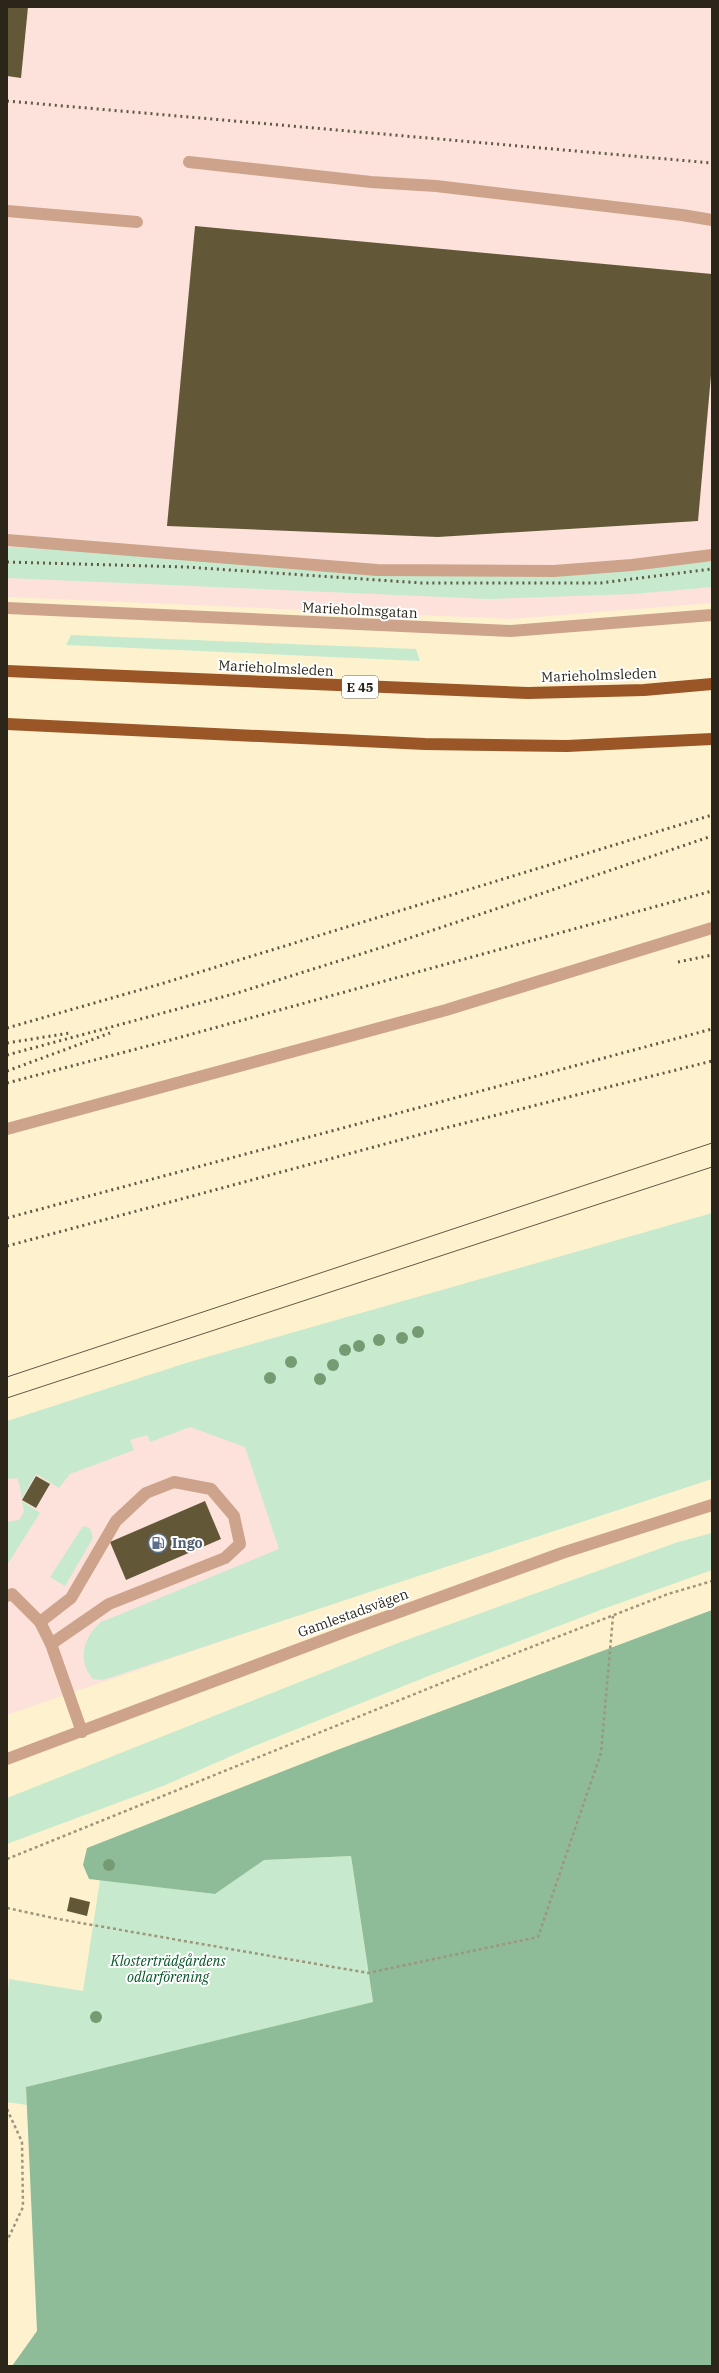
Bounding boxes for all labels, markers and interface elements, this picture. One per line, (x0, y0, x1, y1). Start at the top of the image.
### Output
street label: Marieholmsgatan (302, 598, 418, 622)
street label: Marieholmsleden (218, 656, 334, 680)
street label: Marieholmsleden (541, 664, 657, 686)
road number: E 45 (342, 676, 378, 698)
fuel station icon: Ingo (147, 1532, 169, 1554)
place label: Ingo (172, 1534, 203, 1552)
street label: Gamlestadsvägen (295, 1585, 411, 1641)
park label: Klosterträdgårdens odlarförening (109, 1952, 226, 1986)

